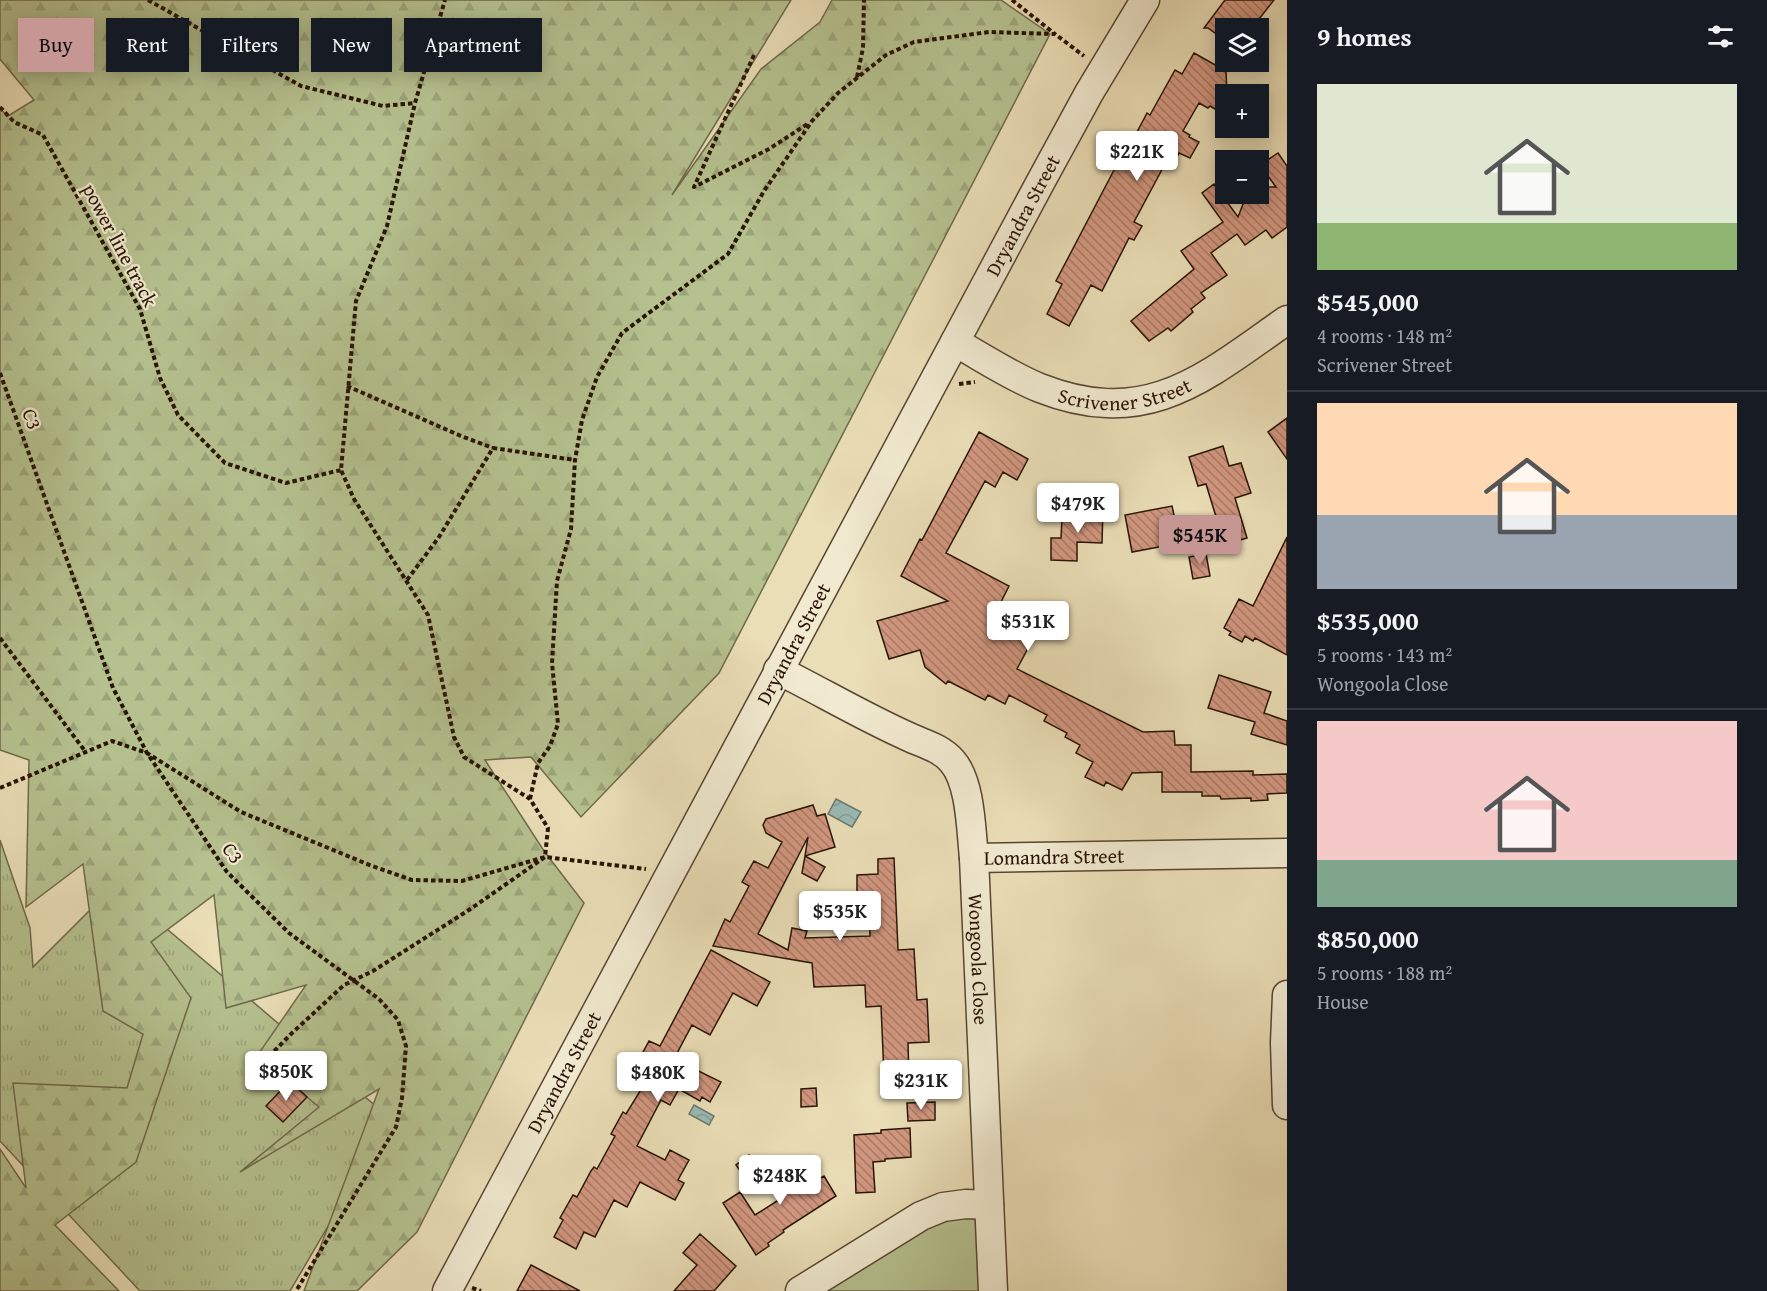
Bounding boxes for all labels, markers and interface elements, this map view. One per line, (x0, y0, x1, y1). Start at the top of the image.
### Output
text: 9 homes (1317, 17, 1412, 56)
chip: Buy (18, 18, 94, 72)
chip: Rent (106, 18, 189, 72)
chip: Filters (201, 18, 299, 72)
chip: New (311, 18, 392, 72)
chip: Apartment (404, 18, 542, 72)
map controls (1215, 18, 1269, 204)
button: layers (1215, 18, 1269, 72)
icon: filters (1704, 20, 1737, 53)
button: + (1215, 84, 1269, 138)
icon: home (1473, 123, 1581, 231)
pin: $221K (1095, 131, 1179, 182)
text: $221K (1110, 136, 1164, 165)
street label: Dryandra Street (978, 149, 1067, 281)
button: − (1215, 150, 1269, 204)
street label: power line track (76, 178, 166, 312)
text: $545,000 (1317, 282, 1419, 321)
text: 4 rooms · 148 m² (1317, 321, 1452, 350)
text: Scrivener Street (1317, 350, 1452, 379)
street label: Scrivener Street (1055, 370, 1196, 417)
street label: C3 (15, 404, 50, 433)
icon: home (1473, 442, 1581, 550)
pin: $479K (1036, 483, 1120, 534)
text: $479K (1051, 488, 1105, 517)
pin: $545K (1158, 515, 1242, 566)
text: $545K (1173, 520, 1227, 549)
street label: Dryandra Street (749, 578, 837, 710)
pin: $531K (986, 601, 1070, 652)
text: $535,000 (1317, 601, 1419, 640)
text: $531K (1001, 606, 1055, 635)
text: 5 rooms · 143 m² (1317, 640, 1452, 669)
text: Wongoola Close (1317, 669, 1449, 698)
icon: home (1473, 760, 1581, 868)
street label: C3 (216, 836, 251, 870)
street label: Lomandra Street (984, 841, 1124, 872)
pin: $535K (798, 891, 882, 942)
street label: Wongoola Close (962, 893, 996, 1026)
text: $535K (813, 896, 867, 925)
text: $850,000 (1317, 919, 1419, 958)
text: 5 rooms · 188 m² (1317, 958, 1452, 987)
text: House (1317, 987, 1369, 1016)
street label: Dryandra Street (519, 1006, 608, 1138)
pin: $850K (244, 1051, 328, 1102)
pin: $480K (616, 1052, 700, 1103)
text: $850K (259, 1056, 313, 1085)
text: $480K (631, 1057, 685, 1086)
pin: $231K (879, 1060, 963, 1111)
text: $231K (894, 1065, 948, 1094)
pin: $248K (738, 1155, 822, 1206)
text: $248K (753, 1160, 807, 1189)

